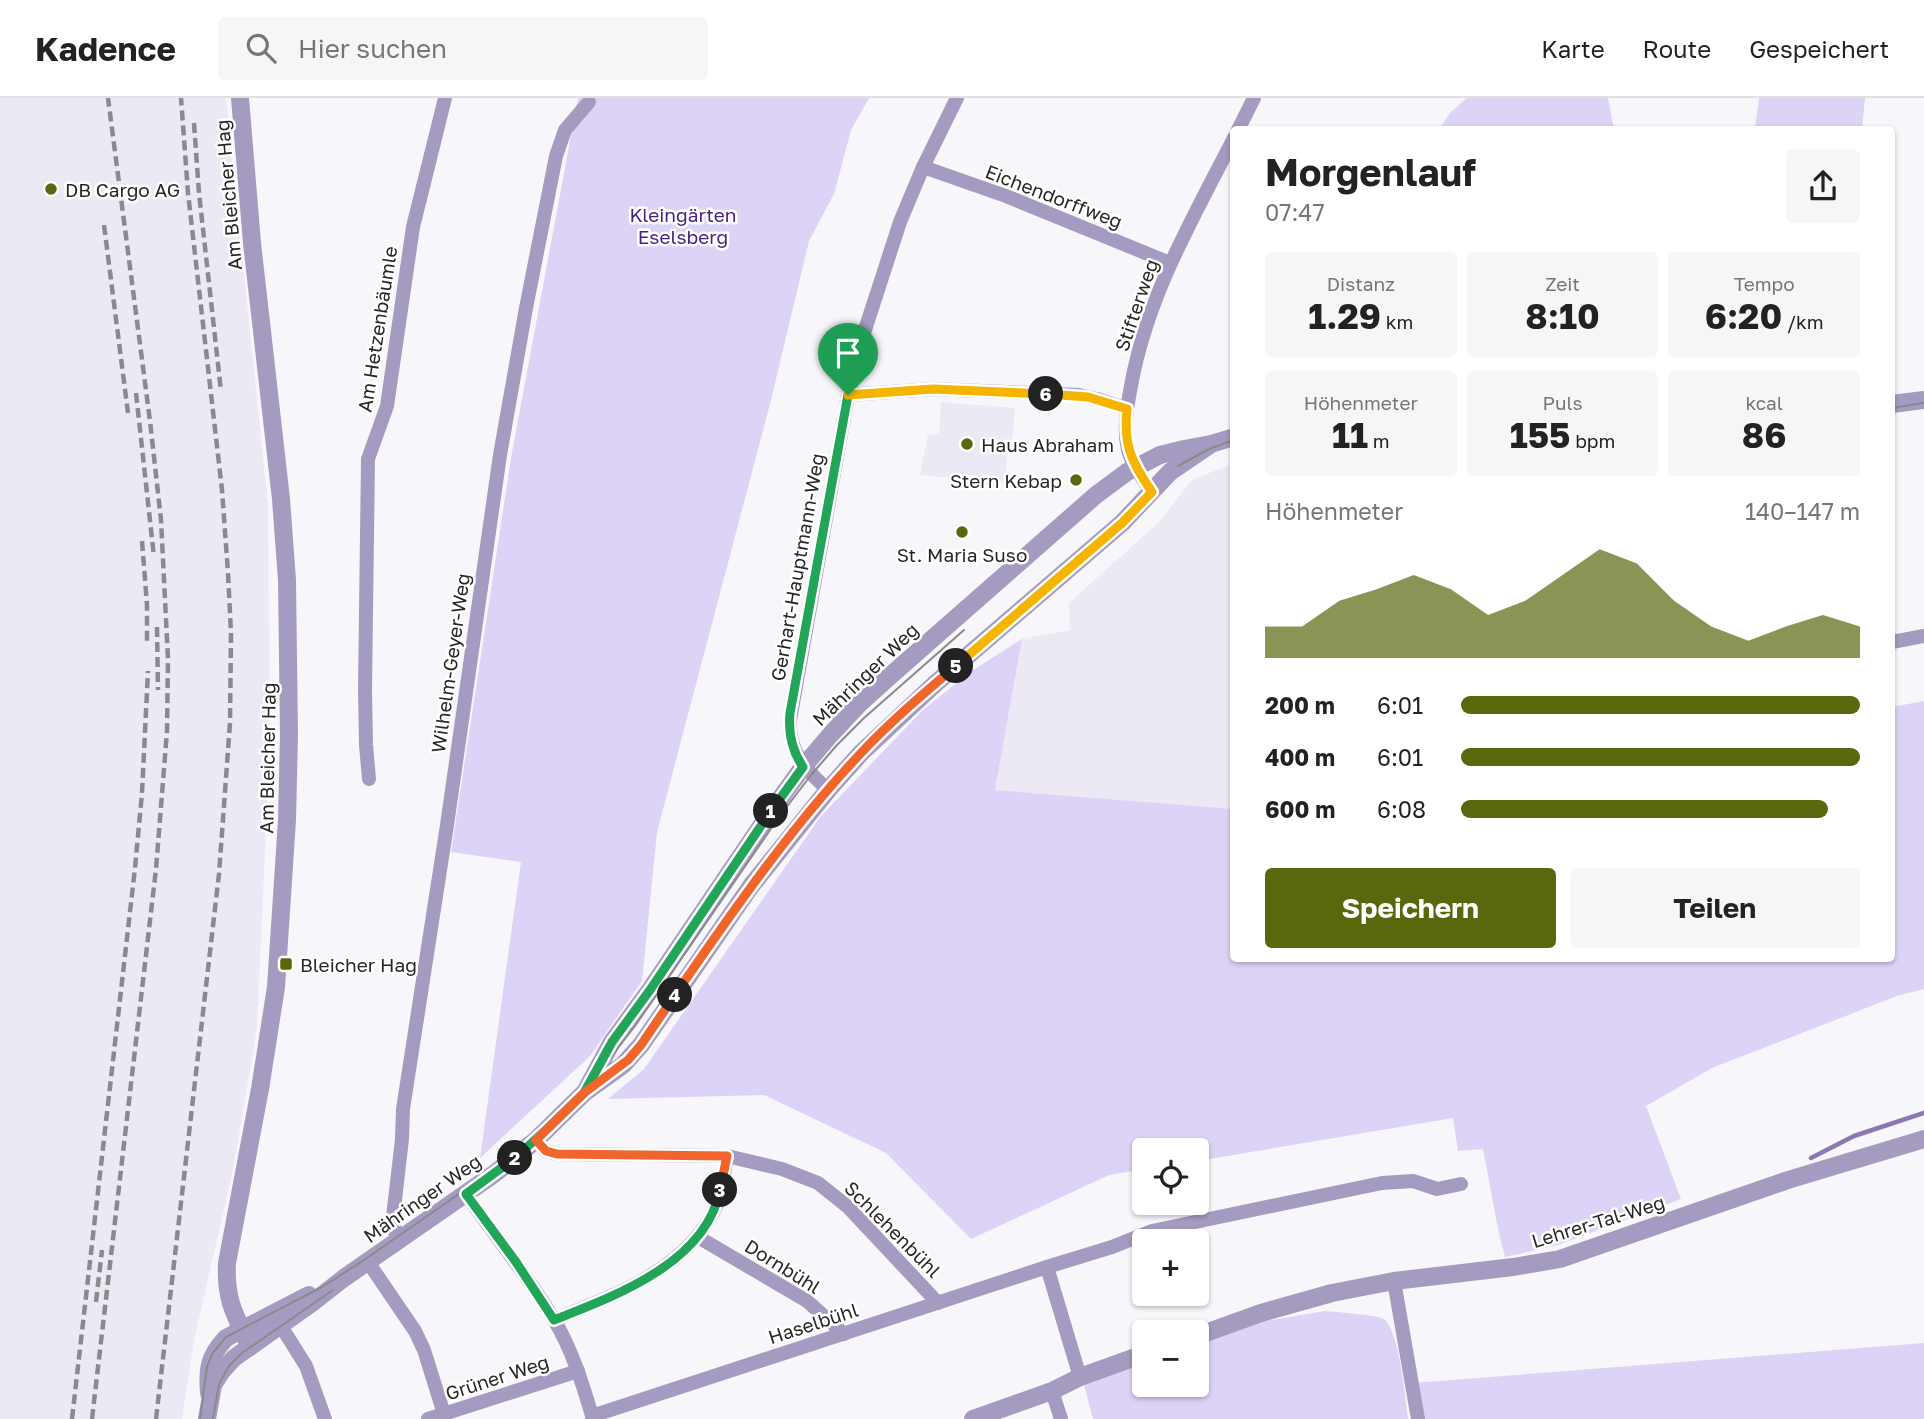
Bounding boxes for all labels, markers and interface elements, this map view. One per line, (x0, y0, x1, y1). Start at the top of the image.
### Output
search box (218, 17, 708, 80)
text: Kadence (35, 29, 176, 68)
icon: search (242, 29, 280, 67)
text: Hier suchen (298, 33, 447, 64)
text: Karte (1541, 34, 1605, 63)
text: Route (1643, 34, 1711, 63)
text: Gespeichert (1749, 34, 1889, 63)
street label: Am Bleicher Hag (210, 119, 246, 271)
text: Morgenlauf (1265, 149, 1476, 194)
button: share (1786, 149, 1860, 223)
street label: Eichendorffweg (982, 159, 1126, 233)
place label: DB Cargo AG (65, 178, 180, 201)
marker: DB Cargo AG (43, 181, 59, 197)
text: 07:47 (1265, 198, 1325, 226)
park label: Kleingärten Eselsberg (629, 203, 737, 248)
street label: Am Hetzenbäumle (353, 244, 401, 414)
street label: Stifterweg (1110, 256, 1162, 354)
text: Distanz (1327, 272, 1395, 295)
text: Zeit (1545, 272, 1580, 295)
text: Tempo (1734, 272, 1795, 295)
text: 1.29 (1308, 295, 1381, 337)
text: 8:10 (1525, 295, 1600, 337)
text: 6:20 (1705, 295, 1782, 337)
text: km (1381, 310, 1413, 333)
text: /km (1782, 310, 1824, 333)
pin (818, 323, 878, 395)
icon: arrive (829, 334, 867, 372)
pin: 6 (1028, 376, 1064, 412)
text: 6 (1039, 382, 1052, 405)
text: Höhenmeter (1304, 391, 1418, 414)
text: Puls (1542, 391, 1583, 414)
text: kcal (1745, 391, 1783, 414)
text: 11 (1332, 414, 1368, 456)
text: 155 (1510, 414, 1570, 456)
text: 86 (1742, 414, 1786, 456)
text: m (1368, 429, 1390, 452)
text: bpm (1570, 429, 1615, 452)
place label: Haus Abraham (981, 433, 1114, 456)
marker: Haus Abraham (959, 436, 975, 452)
street label: Gerhart-Hauptmann-Weg (766, 451, 828, 683)
place label: Stern Kebap (950, 469, 1062, 492)
marker: Stern Kebap (1068, 472, 1084, 488)
text: Höhenmeter (1265, 497, 1403, 525)
text: 140–147 m (1745, 497, 1860, 525)
marker: St. Maria Suso (954, 524, 970, 540)
place label: St. Maria Suso (897, 543, 1027, 566)
street label: Wilhelm-Geyer-Weg (426, 572, 474, 754)
street label: Mähringer Weg (807, 618, 923, 730)
pin: 5 (939, 648, 974, 684)
text: 5 (950, 654, 961, 677)
street label: Am Bleicher Hag (254, 682, 280, 834)
text: 200 m (1265, 691, 1335, 719)
text: 6:01 (1377, 691, 1423, 719)
text: 400 m (1265, 743, 1335, 771)
text: 6:01 (1377, 743, 1423, 771)
pin: 1 (754, 794, 788, 828)
text: 600 m (1265, 795, 1335, 823)
text: 6:08 (1377, 795, 1426, 823)
text: 1 (766, 799, 775, 822)
button: Speichern (1265, 868, 1556, 948)
button: Teilen (1570, 868, 1860, 948)
place label: Bleicher Hag (300, 953, 417, 976)
marker: Bleicher Hag (278, 956, 294, 972)
pin: 4 (658, 978, 692, 1012)
text: 4 (669, 983, 680, 1006)
map controls (1132, 1138, 1209, 1397)
button: locate (1132, 1138, 1209, 1215)
pin: 2 (498, 1140, 532, 1176)
text: 2 (509, 1146, 520, 1169)
street label: Mähringer Weg (359, 1149, 485, 1247)
pin: 3 (702, 1172, 738, 1208)
street label: Schlehenbühl (840, 1176, 946, 1282)
text: 3 (714, 1178, 725, 1201)
street label: Lehrer-Tal-Weg (1529, 1190, 1667, 1252)
button: + (1132, 1229, 1209, 1306)
street label: Dornbühl (741, 1234, 825, 1298)
street label: Haselbühl (765, 1298, 861, 1348)
button: − (1132, 1320, 1209, 1397)
street label: Grüner Weg (442, 1349, 552, 1405)

